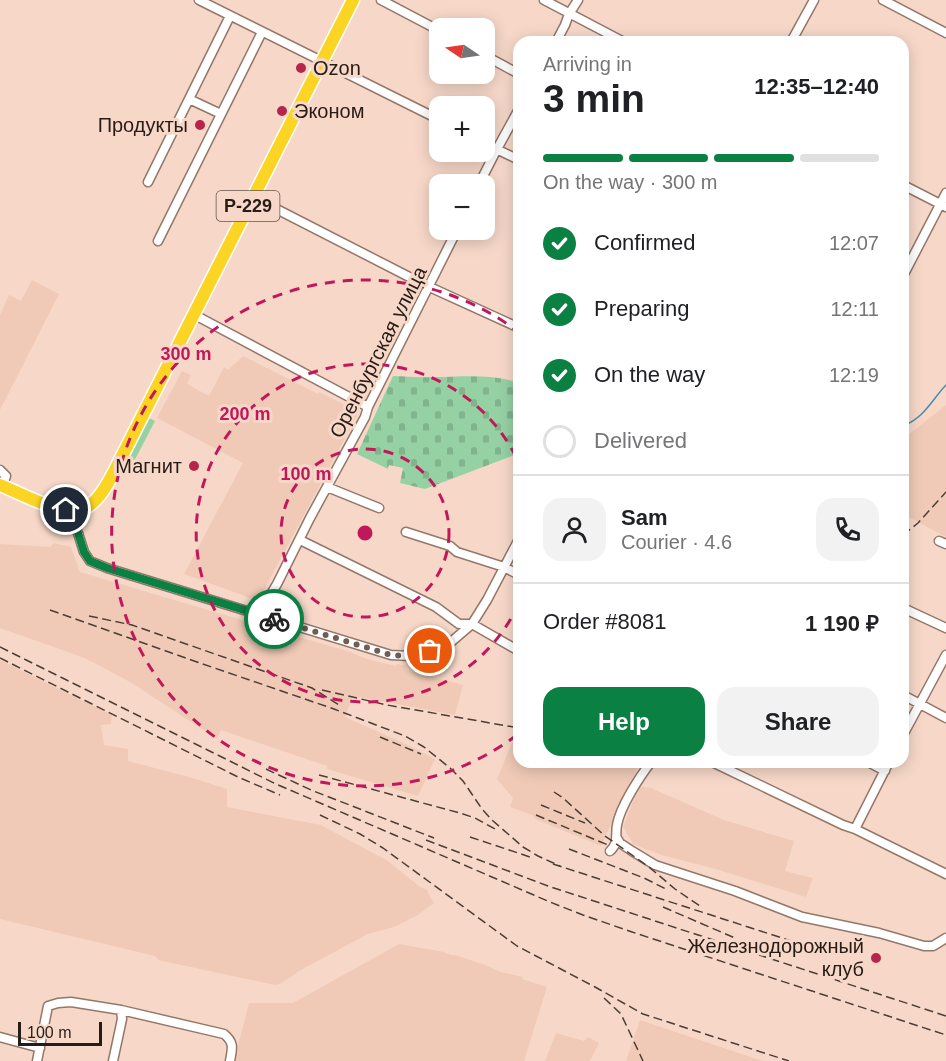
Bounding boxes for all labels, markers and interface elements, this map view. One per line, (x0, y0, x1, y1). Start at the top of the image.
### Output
north arrow (429, 18, 495, 84)
map controls (429, 18, 495, 240)
text: Arriving in (543, 53, 632, 75)
place label: Ozon (313, 57, 361, 79)
marker: Ozon (294, 61, 308, 75)
text: 12:35–12:40 (754, 74, 879, 99)
text: 3 min (543, 77, 645, 120)
button: + (429, 96, 495, 162)
place label: Эконом (294, 100, 364, 122)
marker: Эконом (275, 104, 289, 118)
place label: Продукты (98, 114, 188, 136)
marker: Продукты (193, 118, 207, 132)
text: On the way · 300 m (543, 171, 718, 193)
button: − (429, 174, 495, 240)
road number: Р-229 (216, 191, 280, 221)
icon: check (543, 227, 576, 260)
text: Confirmed (594, 230, 695, 255)
text: 12:07 (829, 232, 879, 254)
street label: Оренбургская улица (325, 262, 431, 441)
icon: check (543, 293, 576, 326)
text: Preparing (594, 296, 689, 321)
text: 12:11 (830, 298, 879, 320)
text: 300 m (160, 344, 212, 364)
icon: check (543, 359, 576, 392)
text: On the way (594, 362, 705, 387)
text: 12:19 (829, 364, 879, 386)
text: 200 m (219, 404, 271, 424)
text: Delivered (594, 428, 687, 453)
place label: Магнит (115, 455, 182, 477)
marker: Магнит (187, 459, 201, 473)
text: 100 m (280, 464, 332, 484)
pin (40, 484, 91, 535)
icon: home (49, 493, 82, 526)
button: person (543, 498, 606, 561)
button: phone (816, 498, 879, 561)
text: Sam (621, 505, 667, 530)
centre of rings (355, 523, 375, 543)
text: Courier · 4.6 (621, 531, 732, 553)
courier (244, 589, 304, 649)
icon: bike (258, 603, 291, 636)
text: Order #8081 (543, 609, 667, 634)
text: 1 190 ₽ (805, 611, 879, 636)
pin (404, 625, 455, 676)
icon: bag (413, 634, 446, 667)
button: Help (543, 687, 705, 756)
button: Share (717, 687, 879, 756)
place label: Железнодорожный клуб (687, 935, 864, 980)
marker: Железнодорожный клуб (869, 951, 883, 965)
scale bar (18, 1019, 102, 1046)
text: 100 m (27, 1024, 71, 1041)

